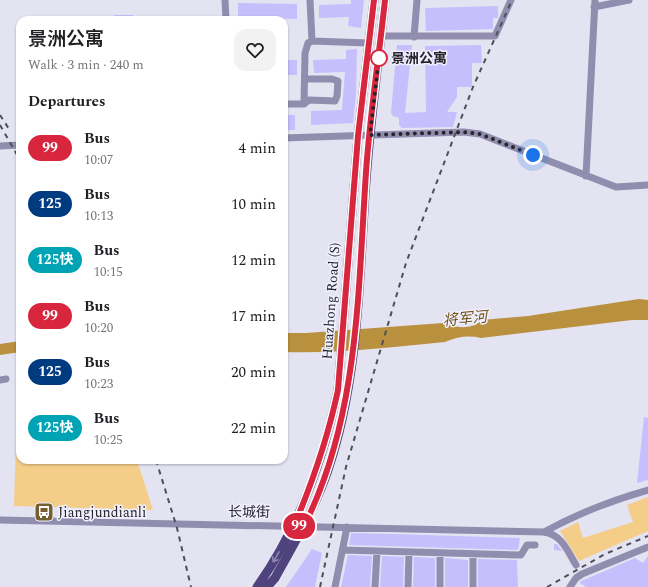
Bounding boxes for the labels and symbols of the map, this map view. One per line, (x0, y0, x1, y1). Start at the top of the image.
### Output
place label: 景洲公寓 (391, 48, 447, 69)
marker: 景洲公寓 (370, 49, 388, 67)
your location (523, 145, 543, 165)
street label: Huazhong Road (S) (316, 242, 346, 360)
water label: 将军河 (442, 305, 491, 332)
bus stop icon: Jiangjundianli (33, 501, 55, 523)
street label: 长城街 (228, 501, 270, 523)
place label: Jiangjundianli (58, 502, 146, 523)
line badge: 99 (281, 513, 317, 539)
one-way arrow (272, 551, 280, 563)

